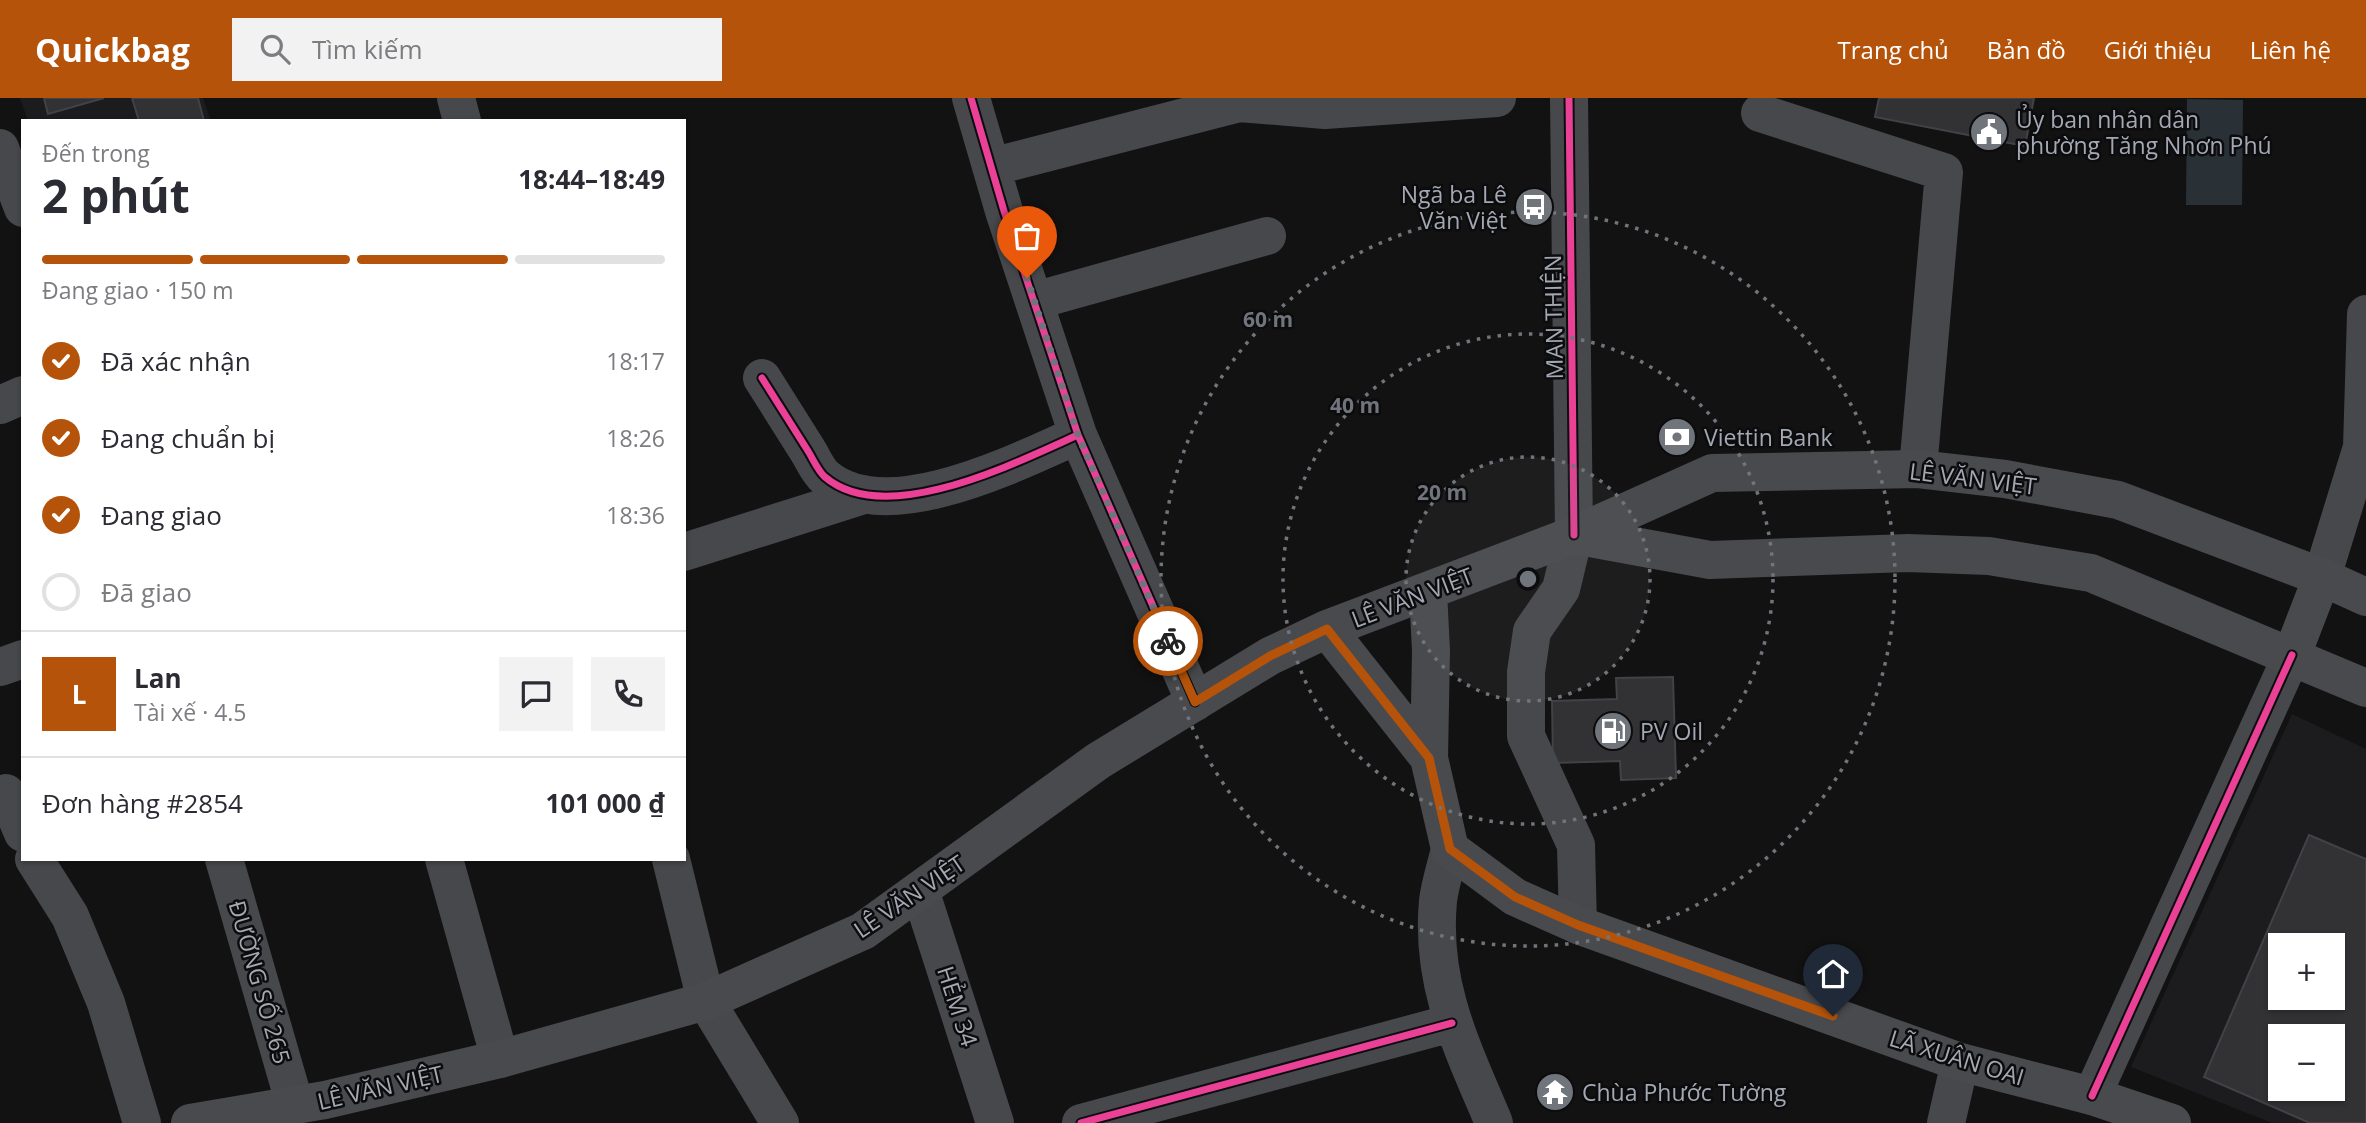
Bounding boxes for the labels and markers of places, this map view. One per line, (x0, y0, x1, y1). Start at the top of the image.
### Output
place label: Ủy ban nhân dân phường Tăng Nhơn Phú (2016, 103, 2272, 161)
public building icon: Ủy ban nhân dân phường Tăng Nhơn Phú (1968, 111, 2010, 153)
place label: Ngã ba Lê Văn Việt (1401, 178, 1507, 236)
bus stop icon: Ngã ba Lê Văn Việt (1513, 186, 1555, 228)
pin (997, 206, 1057, 278)
bank icon: Viettin Bank (1656, 416, 1698, 458)
place label: Viettin Bank (1704, 421, 1833, 453)
centre of rings (1516, 567, 1540, 591)
fuel station icon: PV Oil (1592, 710, 1634, 752)
place label: PV Oil (1640, 715, 1703, 747)
pin (1803, 944, 1863, 1016)
temple icon: Chùa Phước Tường (1534, 1071, 1576, 1113)
place label: Chùa Phước Tường (1582, 1076, 1787, 1108)

